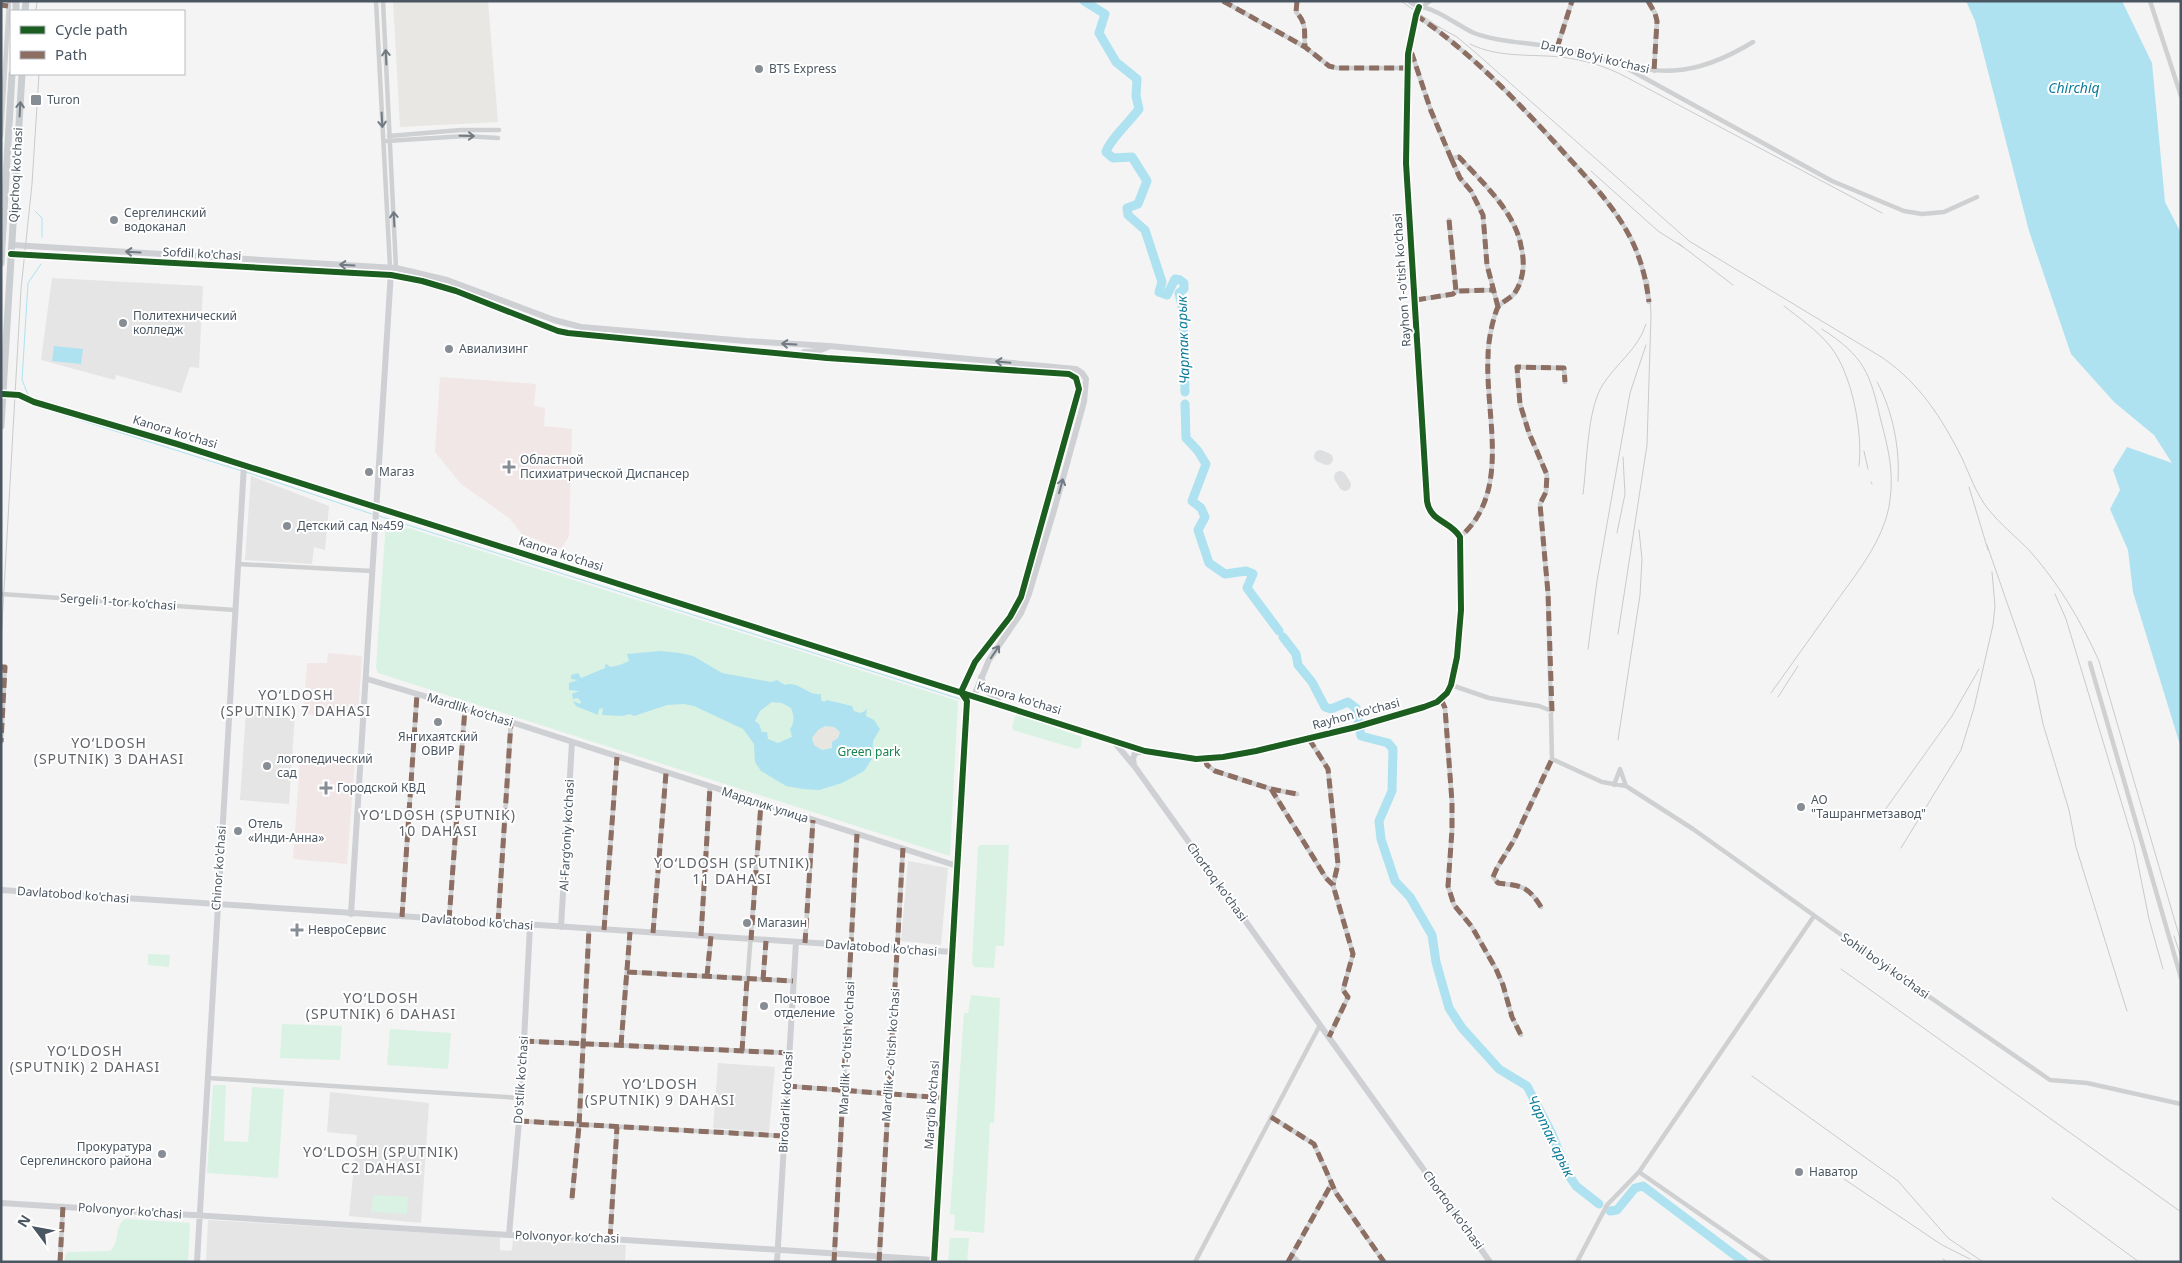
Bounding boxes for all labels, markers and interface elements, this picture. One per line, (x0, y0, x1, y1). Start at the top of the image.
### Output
legend (10, 10, 185, 75)
text: Cycle path (55, 19, 128, 39)
street label: Daryo Boʻyi koʻchasi (1539, 36, 1651, 77)
text: Path (55, 44, 87, 64)
one-way arrow (381, 49, 390, 65)
place label: BTS Express (769, 60, 837, 77)
marker: BTS Express (753, 63, 765, 75)
water label: Chirchiq (2048, 78, 2100, 97)
place label: Turon (47, 91, 80, 108)
marker: Turon (29, 93, 43, 107)
one-way arrow (15, 101, 24, 117)
one-way arrow (378, 112, 387, 128)
street label: Qipchoq ko'chasi (5, 127, 26, 223)
one-way arrow (458, 131, 475, 141)
place label: Сергелинский водоканал (124, 204, 206, 235)
one-way arrow (389, 211, 398, 227)
street label: Rayhon 1-o'tish ko'chasi (1388, 213, 1415, 348)
marker: Сергелинский водоканал (108, 214, 120, 226)
street label: Sofdil ko'chasi (162, 243, 242, 264)
one-way arrow (125, 247, 141, 256)
one-way arrow (340, 260, 356, 269)
water label: Чартак арык (1171, 294, 1194, 385)
place label: Политехнический колледж (133, 307, 237, 338)
marker: Политехнический колледж (117, 317, 129, 329)
one-way arrow (782, 339, 798, 348)
place label: Авиализинг (459, 340, 528, 357)
marker: Авиализинг (443, 343, 455, 355)
one-way arrow (996, 357, 1012, 367)
street label: Kanora ko'chasi (131, 411, 220, 452)
place label: Областной Психиатрической Диспансер (520, 451, 689, 482)
marker: Областной Психиатрической Диспансер (502, 460, 516, 474)
place label: Магаз (379, 463, 414, 480)
marker: Магаз (363, 466, 375, 478)
one-way arrow (1057, 479, 1066, 495)
place label: Детский сад №459 (297, 517, 404, 534)
marker: Детский сад №459 (281, 520, 293, 532)
street label: Kanora ko'chasi (517, 532, 605, 575)
street label: Sergeli 1-tor ko'chasi (59, 589, 177, 614)
one-way arrow (990, 645, 1000, 659)
street label: Kanora ko'chasi (975, 677, 1064, 718)
district label: YO‘LDOSH (SPUTNIK) 7 DAHASI (221, 685, 371, 720)
street label: Mardlik ko‘chasi (425, 688, 515, 731)
street label: Rayhon ko'chasi (1310, 694, 1401, 733)
marker: Янгихаятский ОВИР (432, 716, 444, 728)
place label: Янгихаятский ОВИР (398, 728, 478, 759)
district label: YO‘LDOSH (SPUTNIK) 3 DAHASI (34, 733, 184, 768)
park label: Green park (837, 743, 901, 760)
place label: логопедический сад (277, 750, 373, 781)
marker: логопедический сад (261, 760, 273, 772)
place label: Городской КВД (337, 779, 425, 796)
street label: Al-Farg‘oniy ko‘chasi (555, 779, 578, 891)
marker: Городской КВД (319, 781, 333, 795)
street label: Мардлик улица (720, 782, 811, 827)
place label: АО "Ташрангметзавод" (1811, 791, 1926, 822)
marker: АО "Ташрангметзавод" (1795, 801, 1807, 813)
district label: YO‘LDOSH (SPUTNIK) 10 DAHASI (360, 805, 516, 840)
place label: Отель «Инди-Анна» (248, 815, 324, 846)
street label: Chinor ko'chasi (207, 825, 230, 911)
marker: Отель «Инди-Анна» (232, 825, 244, 837)
street label: Chortoq ko'chasi (1183, 839, 1252, 925)
district label: YO‘LDOSH (SPUTNIK) 11 DAHASI (654, 853, 810, 888)
street label: Davlatobod ko'chasi (16, 882, 130, 907)
street label: Davlatobod ko'chasi (420, 909, 534, 934)
place label: Магазин (757, 914, 807, 931)
marker: Магазин (741, 917, 753, 929)
place label: НевроСервис (308, 921, 387, 938)
marker: НевроСервис (290, 923, 304, 937)
street label: Sohil bo'yi ko'chasi (1838, 929, 1933, 1003)
street label: Davlatobod ko'chasi (824, 935, 938, 960)
street label: Mardlik 1-o'tish ko'chasi (835, 981, 858, 1115)
district label: YO‘LDOSH (SPUTNIK) 6 DAHASI (306, 988, 456, 1023)
street label: Mardlik 2-o'tish ko'chasi (877, 988, 904, 1122)
place label: Почтовое отделение (774, 990, 835, 1021)
marker: Почтовое отделение (758, 1000, 770, 1012)
street label: Do'stlik ko'chasi (509, 1035, 532, 1125)
district label: YO‘LDOSH (SPUTNIK) 2 DAHASI (10, 1041, 160, 1076)
street label: Birodarlik ko'chasi (774, 1051, 797, 1153)
street label: Marg‘ib ko‘chasi (920, 1060, 943, 1150)
district label: YO‘LDOSH (SPUTNIK) 9 DAHASI (585, 1074, 735, 1109)
water label: Чартак арык (1523, 1092, 1580, 1181)
place label: Прокуратура Сергелинского района (20, 1138, 152, 1169)
district label: YO‘LDOSH (SPUTNIK) C2 DAHASI (303, 1142, 459, 1177)
marker: Прокуратура Сергелинского района (156, 1148, 168, 1160)
place label: Наватор (1809, 1163, 1858, 1180)
marker: Наватор (1793, 1166, 1805, 1178)
street label: Chortoq ko'chasi (1419, 1167, 1488, 1253)
street label: Polvonyor ko'chasi (78, 1198, 183, 1223)
north arrow (10, 1203, 60, 1253)
text: N (12, 1211, 35, 1231)
street label: Polvonyor koʻchasi (515, 1226, 619, 1247)

